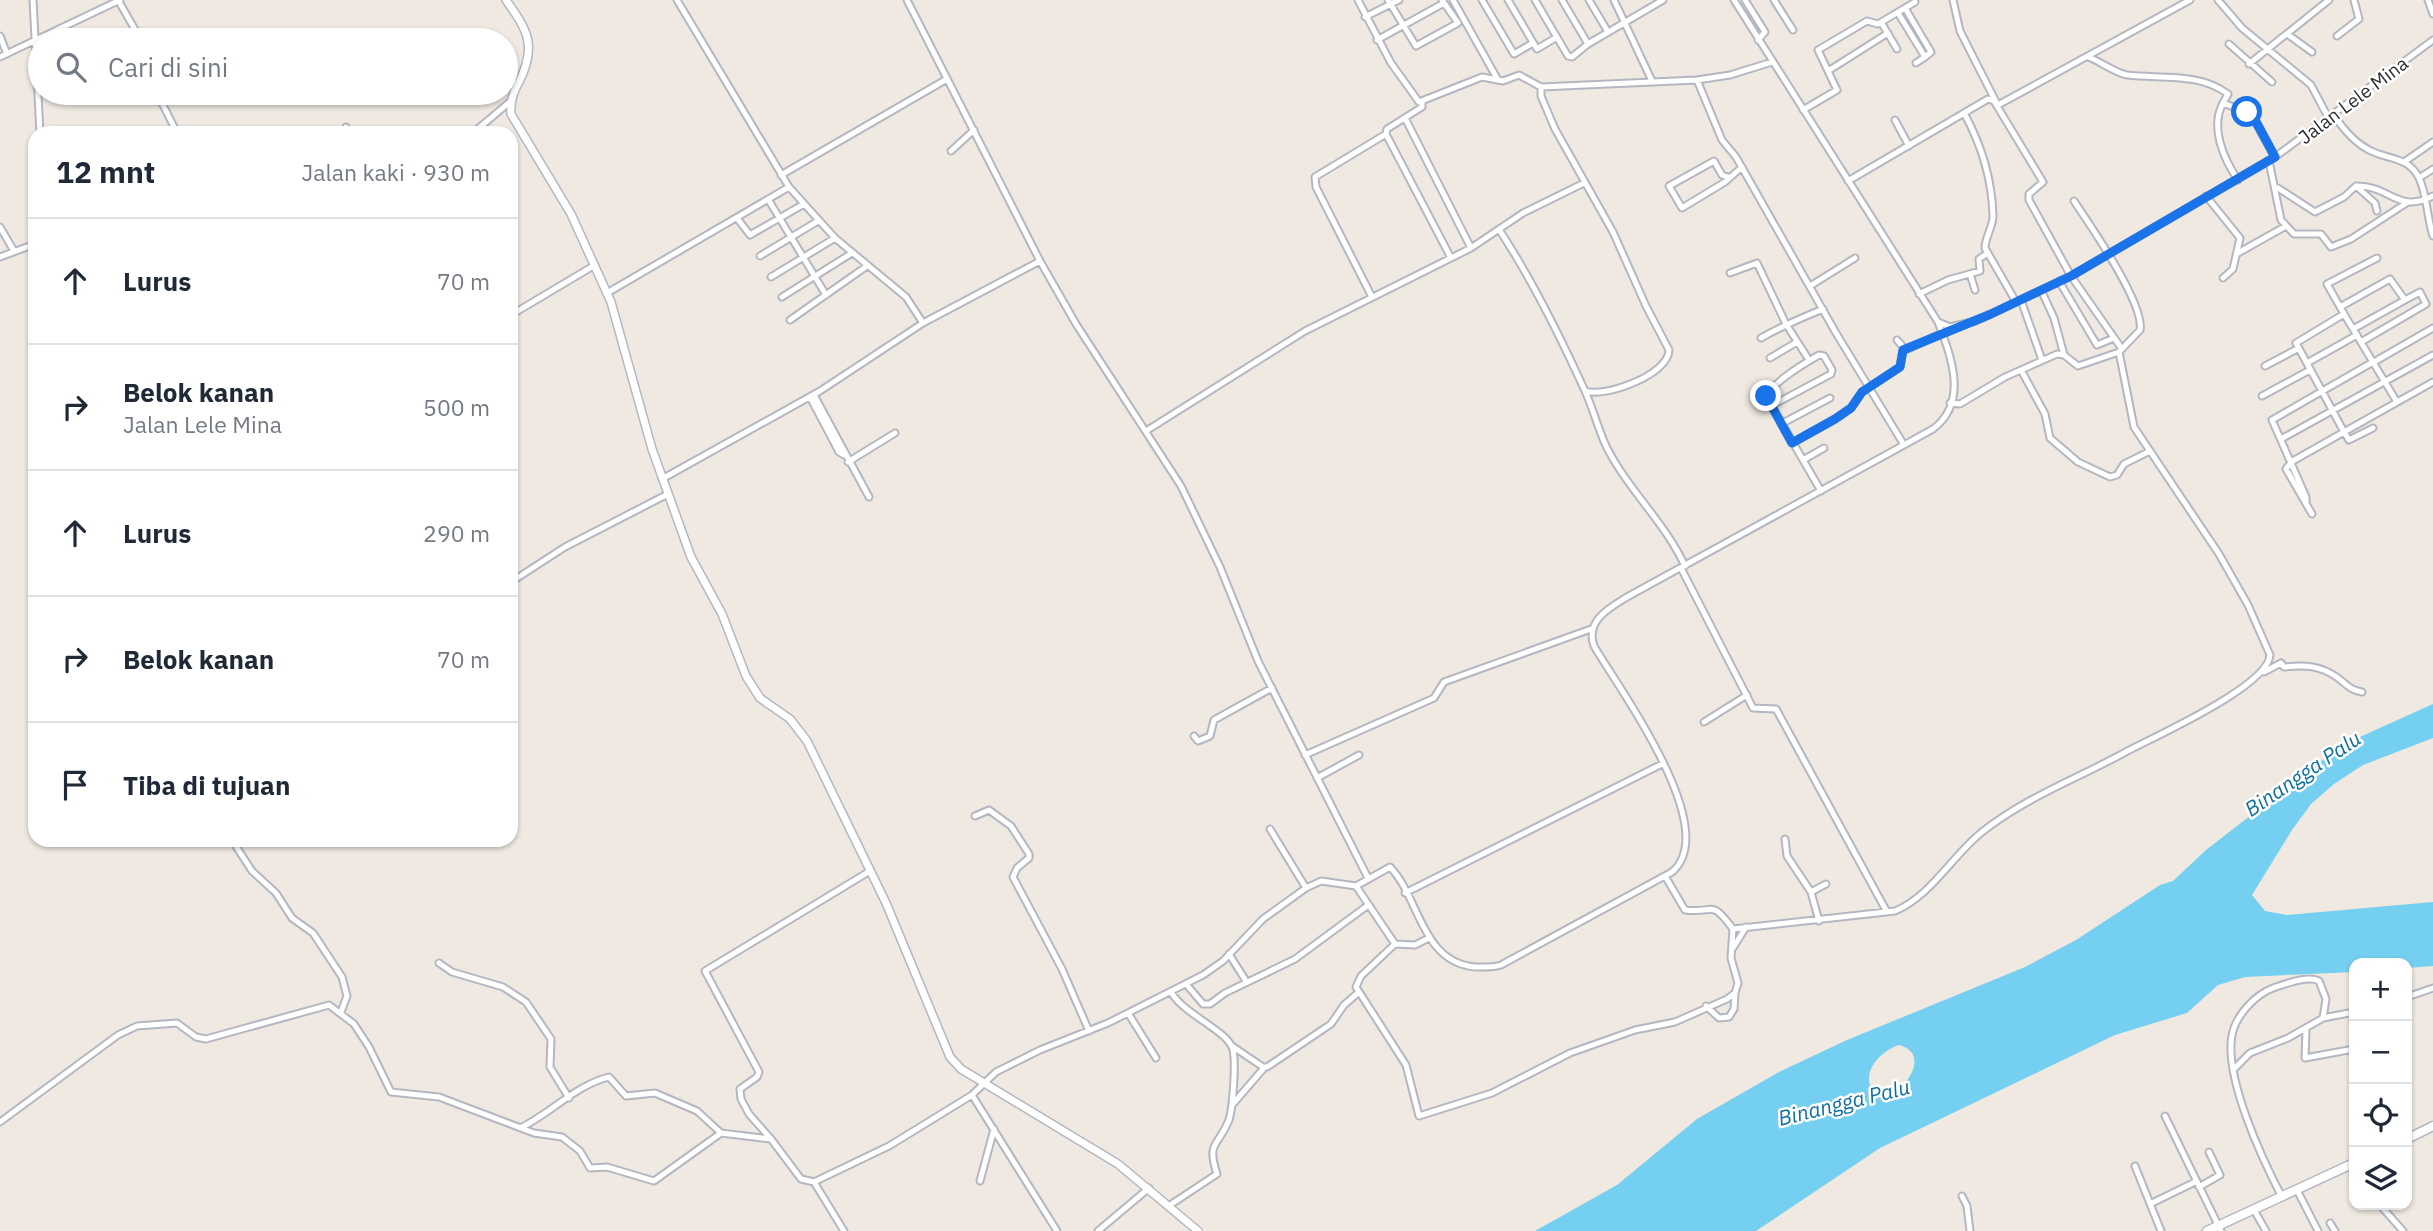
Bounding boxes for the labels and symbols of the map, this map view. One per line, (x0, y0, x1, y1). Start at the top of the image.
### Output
street label: Jalan Lele Mina (2293, 51, 2413, 149)
route start (2231, 96, 2262, 127)
route end (1750, 380, 1781, 411)
water label: Binangga Palu (2239, 724, 2366, 822)
water label: Binangga Palu (1775, 1072, 1913, 1132)

